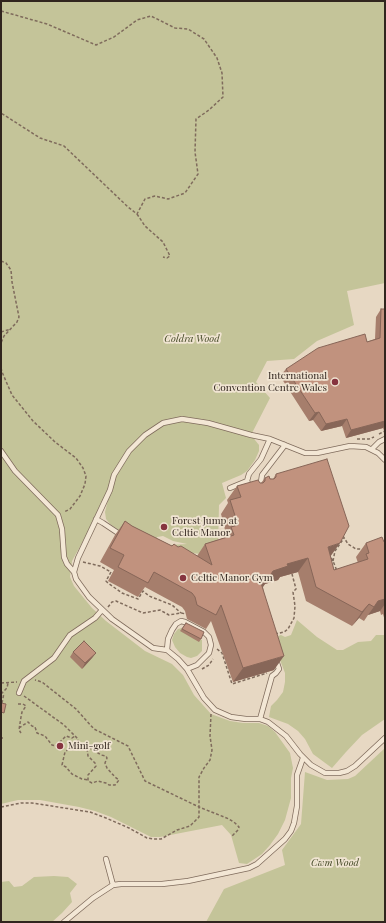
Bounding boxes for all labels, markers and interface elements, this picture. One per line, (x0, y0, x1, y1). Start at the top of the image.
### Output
park label: Coldra Wood (164, 333, 220, 345)
place label: International Convention Centre Wales (213, 370, 327, 394)
marker: International Convention Centre Wales (330, 377, 340, 387)
place label: Forest Jump at Celtic Manor (172, 515, 237, 538)
marker: Forest Jump at Celtic Manor (159, 522, 169, 532)
place label: Celtic Manor Gym (191, 572, 273, 584)
marker: Celtic Manor Gym (178, 573, 188, 583)
place label: Mini-golf (68, 740, 110, 752)
marker: Mini-golf (55, 741, 65, 751)
park label: Cwm Wood (311, 857, 359, 869)

